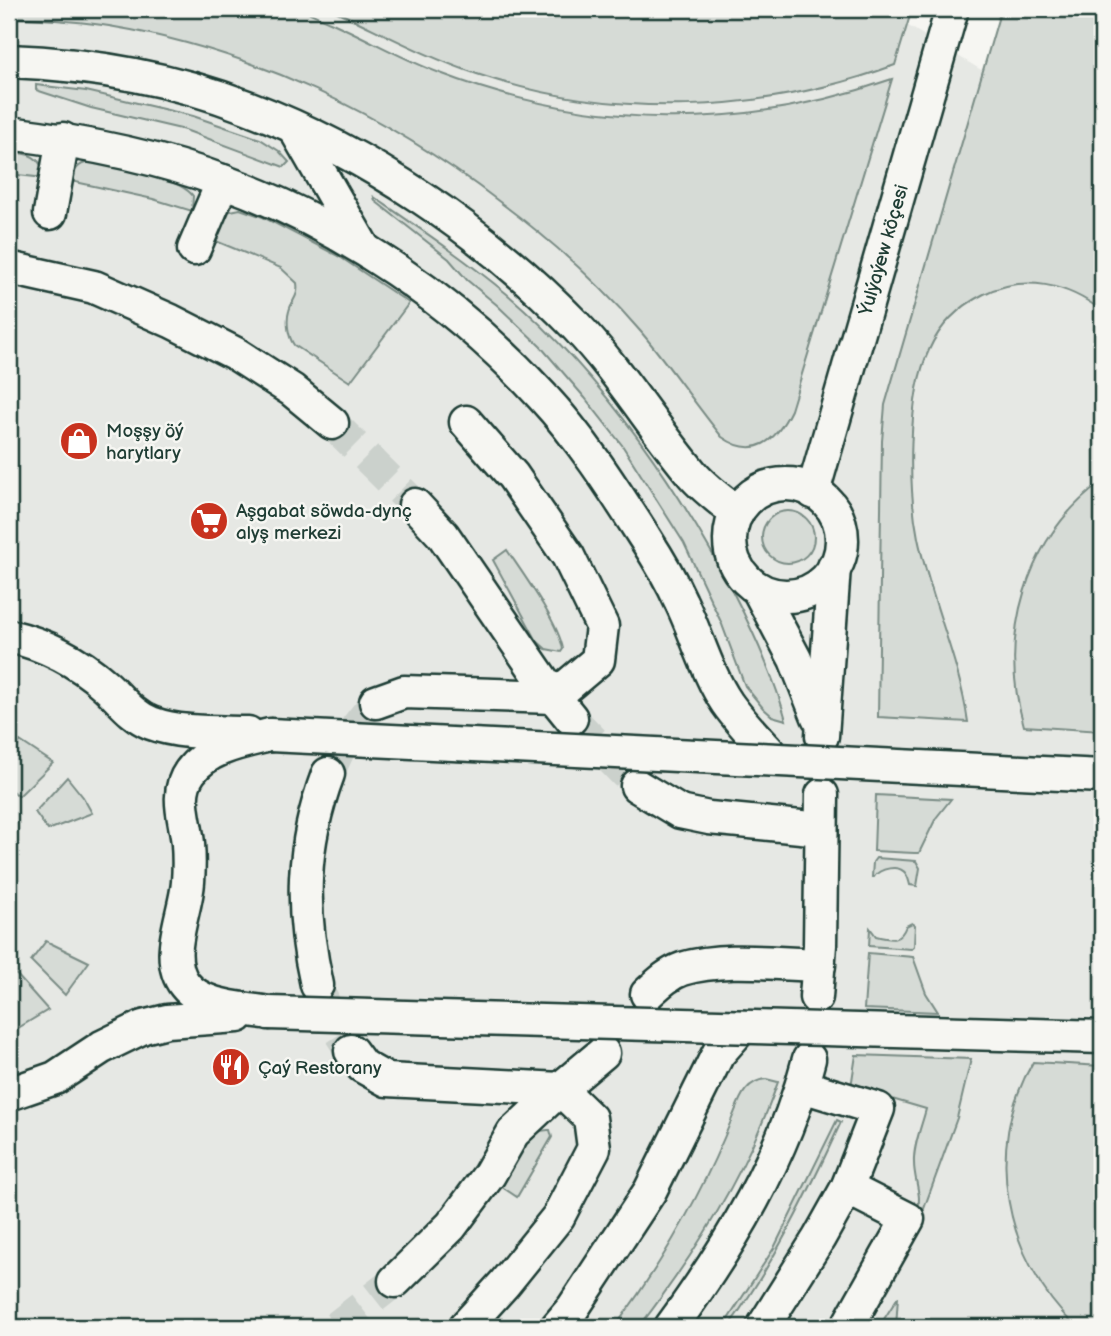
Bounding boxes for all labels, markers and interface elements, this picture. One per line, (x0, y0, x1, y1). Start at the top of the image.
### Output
street label: Ýulýaýew köçesi (853, 182, 914, 319)
shop icon: Moşşy öý harytlary (58, 420, 100, 462)
place label: Moşşy öý harytlary (106, 420, 184, 465)
supermarket icon: Aşgabat söwda-dynç alyş merkezi (188, 500, 230, 542)
place label: Aşgabat söwda-dynç alyş merkezi (236, 500, 412, 545)
restaurant icon: Çaý Restorany (210, 1046, 252, 1088)
place label: Çaý Restorany (258, 1057, 382, 1080)

